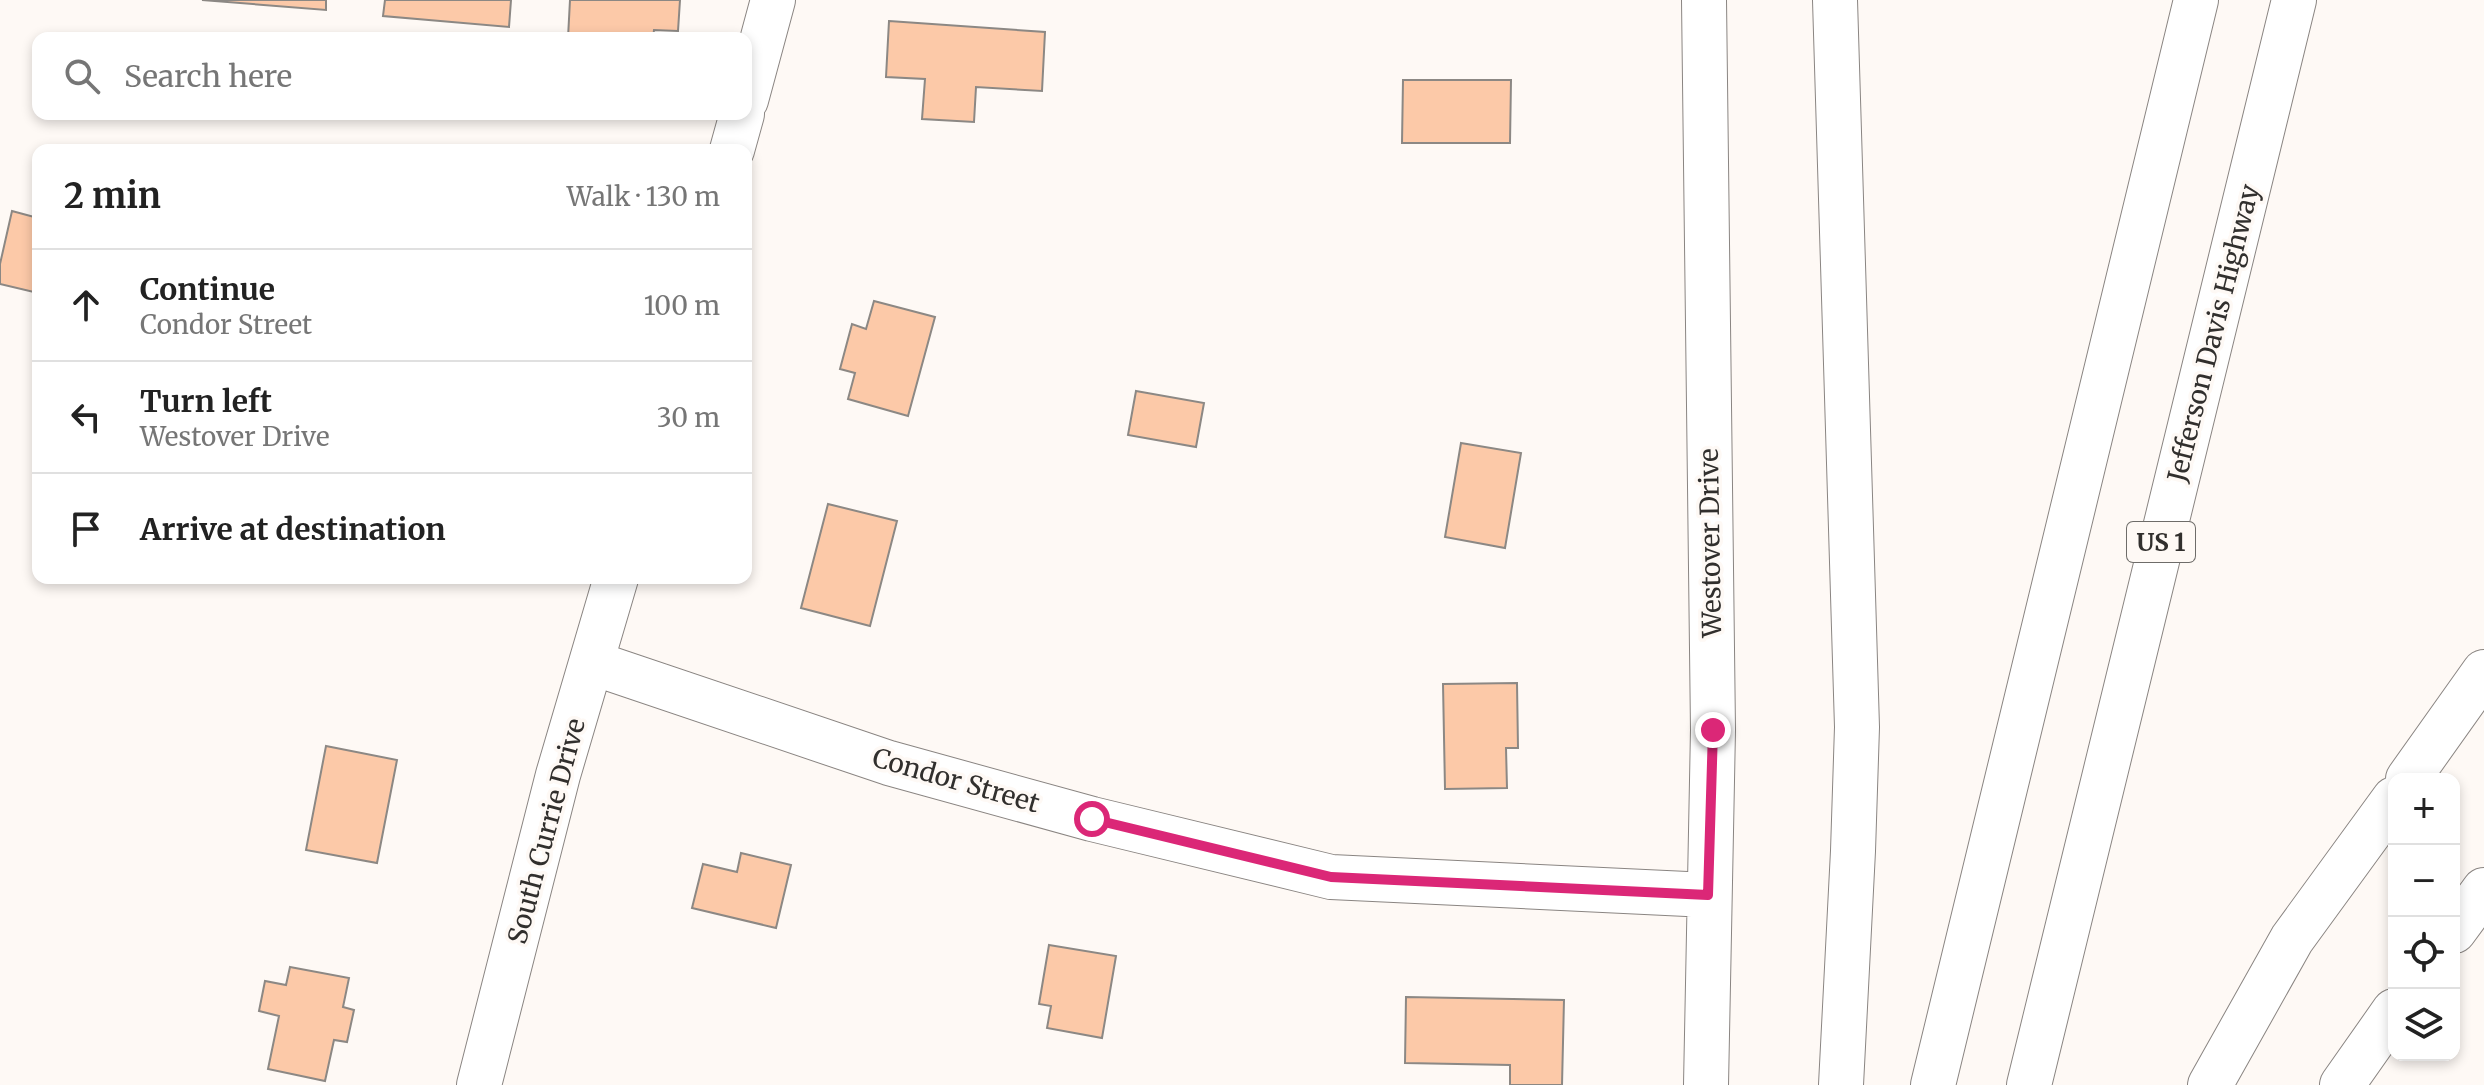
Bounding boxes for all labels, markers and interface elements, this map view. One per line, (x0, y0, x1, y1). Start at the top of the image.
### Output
search box (32, 32, 752, 120)
icon: search (60, 54, 104, 98)
text: Search here (124, 57, 292, 95)
text: 2 min (64, 175, 161, 217)
text: Walk · 130 m (567, 180, 720, 213)
street label: Jefferson Davis Highway (2160, 180, 2266, 486)
text: Continue (140, 270, 275, 308)
icon: ahead (64, 283, 108, 327)
text: 100 m (644, 289, 720, 322)
text: Condor Street (140, 308, 312, 341)
text: Turn left (140, 382, 272, 420)
icon: left (64, 395, 108, 439)
text: 30 m (657, 401, 720, 434)
text: Westover Drive (140, 420, 329, 453)
street label: Westover Drive (1692, 448, 1728, 639)
icon: arrive (64, 507, 108, 551)
text: Arrive at destination (140, 510, 446, 548)
road number: US 1 (2127, 522, 2195, 562)
route end (1695, 712, 1731, 748)
street label: South Currie Drive (500, 715, 592, 947)
street label: Condor Street (869, 740, 1043, 820)
map controls (2388, 773, 2460, 1061)
button: + (2388, 773, 2460, 845)
route start (1074, 801, 1110, 837)
button: − (2388, 845, 2460, 917)
button: locate (2388, 917, 2460, 989)
button: layers (2388, 989, 2460, 1061)

